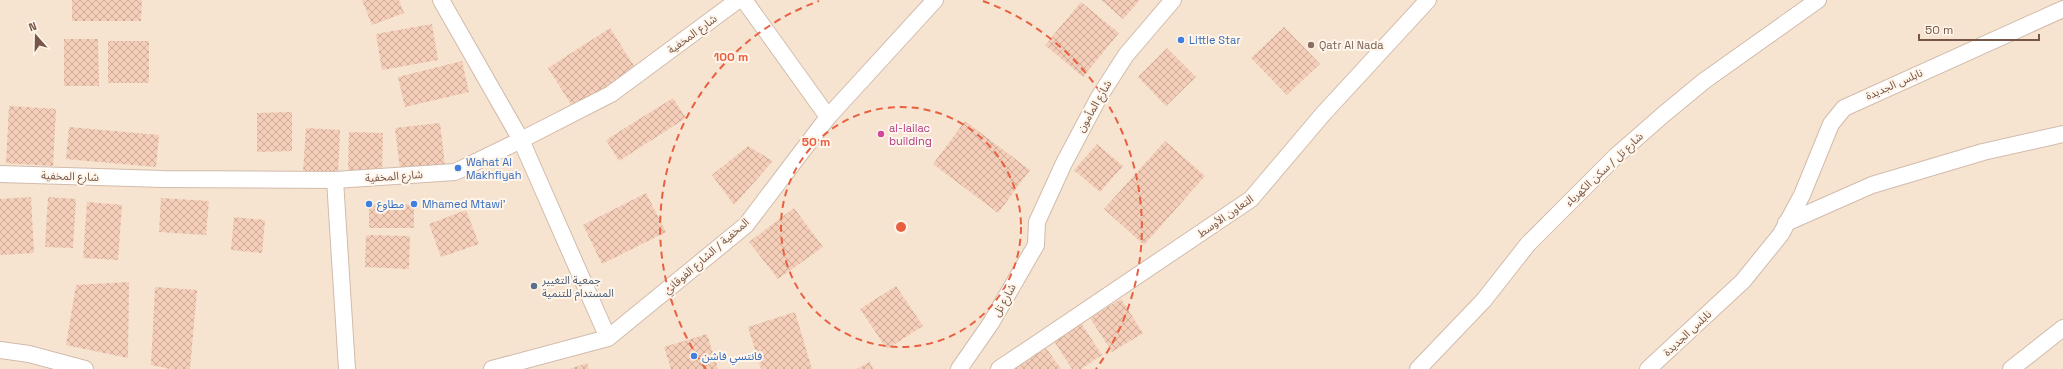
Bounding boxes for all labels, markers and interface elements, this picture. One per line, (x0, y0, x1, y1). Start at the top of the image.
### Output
street label: شارع المخفية (664, 11, 720, 58)
north arrow (16, 16, 56, 56)
scale bar (1919, 16, 2039, 42)
text: N (27, 19, 38, 34)
text: 50 m (1925, 22, 1953, 38)
place label: Little Star (1189, 33, 1241, 47)
marker: Little Star (1176, 35, 1186, 45)
place label: Qatr Al Nada (1319, 38, 1384, 52)
marker: Qatr Al Nada (1306, 40, 1316, 50)
text: 100 m (714, 49, 748, 65)
street label: نابلس الجديدة (1863, 65, 1925, 103)
street label: شارع المأمون (1073, 77, 1116, 135)
place label: al-lailac building (889, 121, 932, 148)
marker: al-lailac building (876, 129, 886, 139)
street label: شارع تل / سكن الكهرباء (1562, 129, 1647, 210)
text: 50 m (802, 134, 830, 150)
place label: Wahat Al Makhfiyah (466, 155, 521, 182)
marker: Wahat Al Makhfiyah (453, 163, 463, 173)
street label: شارع المخفية (365, 167, 424, 186)
street label: شارع المخفية (41, 168, 100, 185)
street label: التعاون الأوسط (1194, 191, 1256, 241)
place label: مطاوع (377, 197, 405, 212)
place label: Mhamed Mtawi' (422, 197, 506, 211)
marker: مطاوع (364, 199, 374, 209)
marker: Mhamed Mtawi' (409, 199, 419, 209)
street label: المخفية / الشارع الفوقاني (660, 215, 753, 299)
centre of rings (894, 220, 908, 234)
place label: جمعية التغيير المستدام للتنمية (541, 273, 614, 301)
marker: جمعية التغيير المستدام للتنمية (529, 281, 539, 291)
street label: شارع تل (989, 281, 1020, 319)
street label: نابلس الجديدة (1660, 307, 1714, 359)
place label: فانتسي فاشن (702, 349, 762, 366)
marker: فانتسي فاشن (689, 351, 699, 361)

